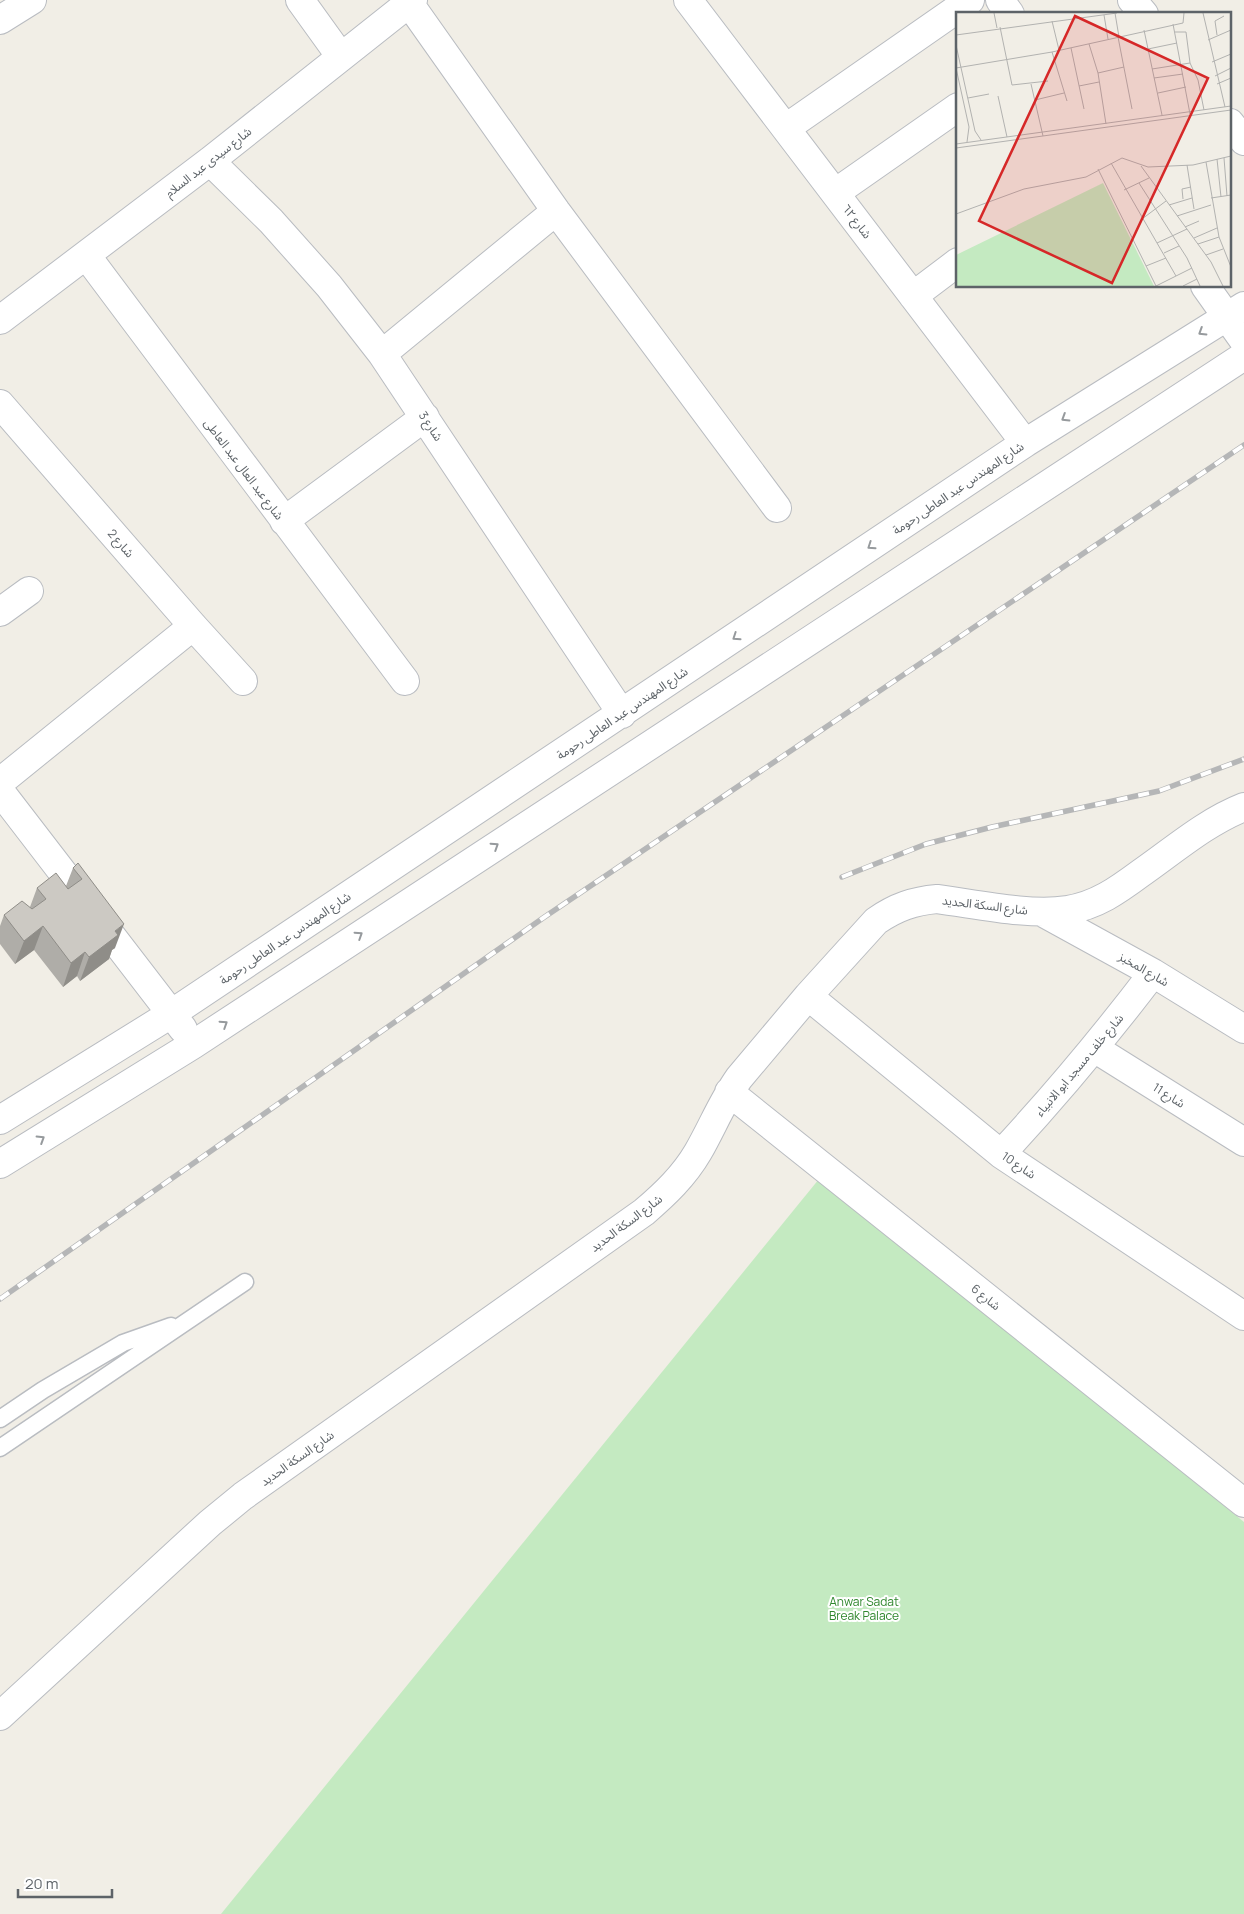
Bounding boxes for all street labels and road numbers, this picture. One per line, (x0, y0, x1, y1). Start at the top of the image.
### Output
street label: شارع سيدى عبد السلام (161, 123, 255, 202)
street label: شارع ٦٢ (838, 200, 876, 243)
street label: شارع 3 (414, 408, 447, 445)
street label: شارع عبد العال عبد العاطى (199, 415, 288, 524)
street label: شارع المهندس عبد العاطى رحومة (889, 438, 1028, 539)
street label: شارع 2 (103, 525, 138, 562)
street label: شارع المهندس عبد العاطى رحومة (553, 663, 692, 764)
street label: شارع المهندس عبد العاطى رحومة (216, 888, 355, 989)
street label: شارع السكة الحديد (941, 891, 1029, 920)
street label: شارع المخبز (1114, 947, 1172, 991)
street label: شارع خلف مسجد ابو الانبياء (1031, 1010, 1128, 1121)
street label: شارع 11 (1149, 1078, 1188, 1112)
street label: شارع 10 (998, 1147, 1039, 1183)
street label: شارع السكة الحديد (586, 1190, 666, 1257)
street label: شارع 6 (967, 1280, 1004, 1315)
street label: شارع السكة الحديد (257, 1426, 338, 1491)

